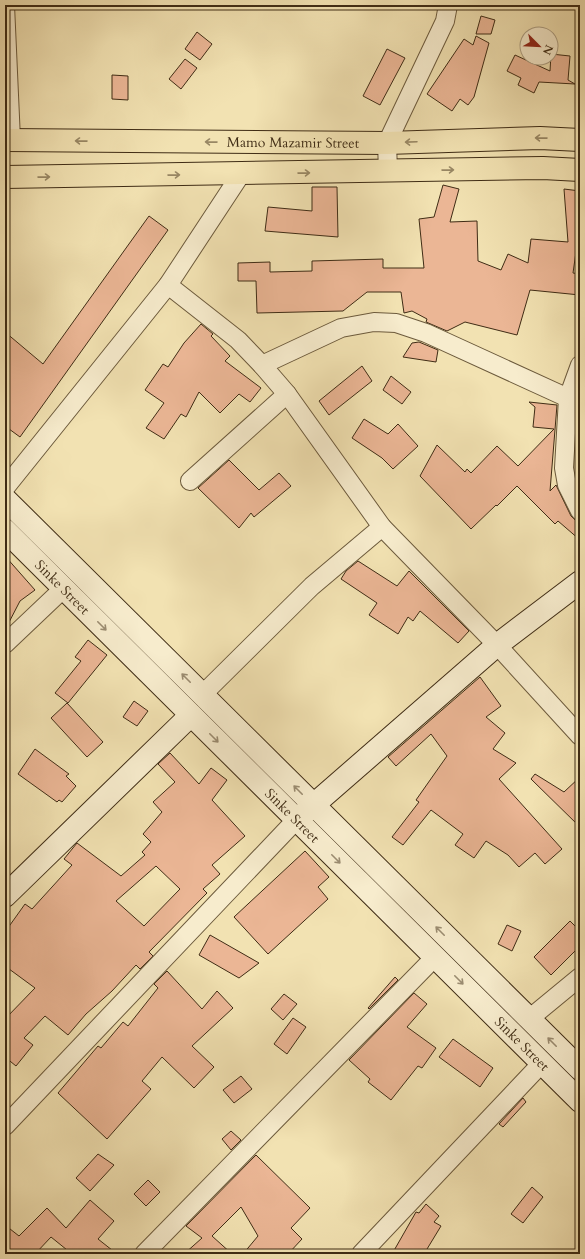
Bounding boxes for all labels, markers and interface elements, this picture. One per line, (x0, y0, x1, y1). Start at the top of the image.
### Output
north arrow (519, 26, 559, 66)
text: N (539, 42, 556, 58)
street label: Mamo Mazamir Street (227, 133, 360, 153)
one-way arrow (535, 134, 548, 142)
one-way arrow (75, 137, 88, 145)
one-way arrow (205, 138, 218, 146)
one-way arrow (405, 138, 418, 146)
one-way arrow (441, 166, 454, 174)
one-way arrow (297, 169, 310, 177)
one-way arrow (167, 171, 180, 179)
one-way arrow (37, 173, 50, 181)
street label: Sinke Street (30, 556, 94, 619)
one-way arrow (97, 621, 107, 631)
one-way arrow (181, 673, 191, 683)
one-way arrow (209, 733, 219, 743)
street label: Sinke Street (260, 784, 324, 848)
one-way arrow (293, 785, 303, 795)
one-way arrow (332, 854, 341, 864)
one-way arrow (435, 926, 445, 935)
one-way arrow (454, 975, 464, 985)
street label: Sinke Street (490, 1013, 554, 1076)
one-way arrow (547, 1037, 557, 1047)

